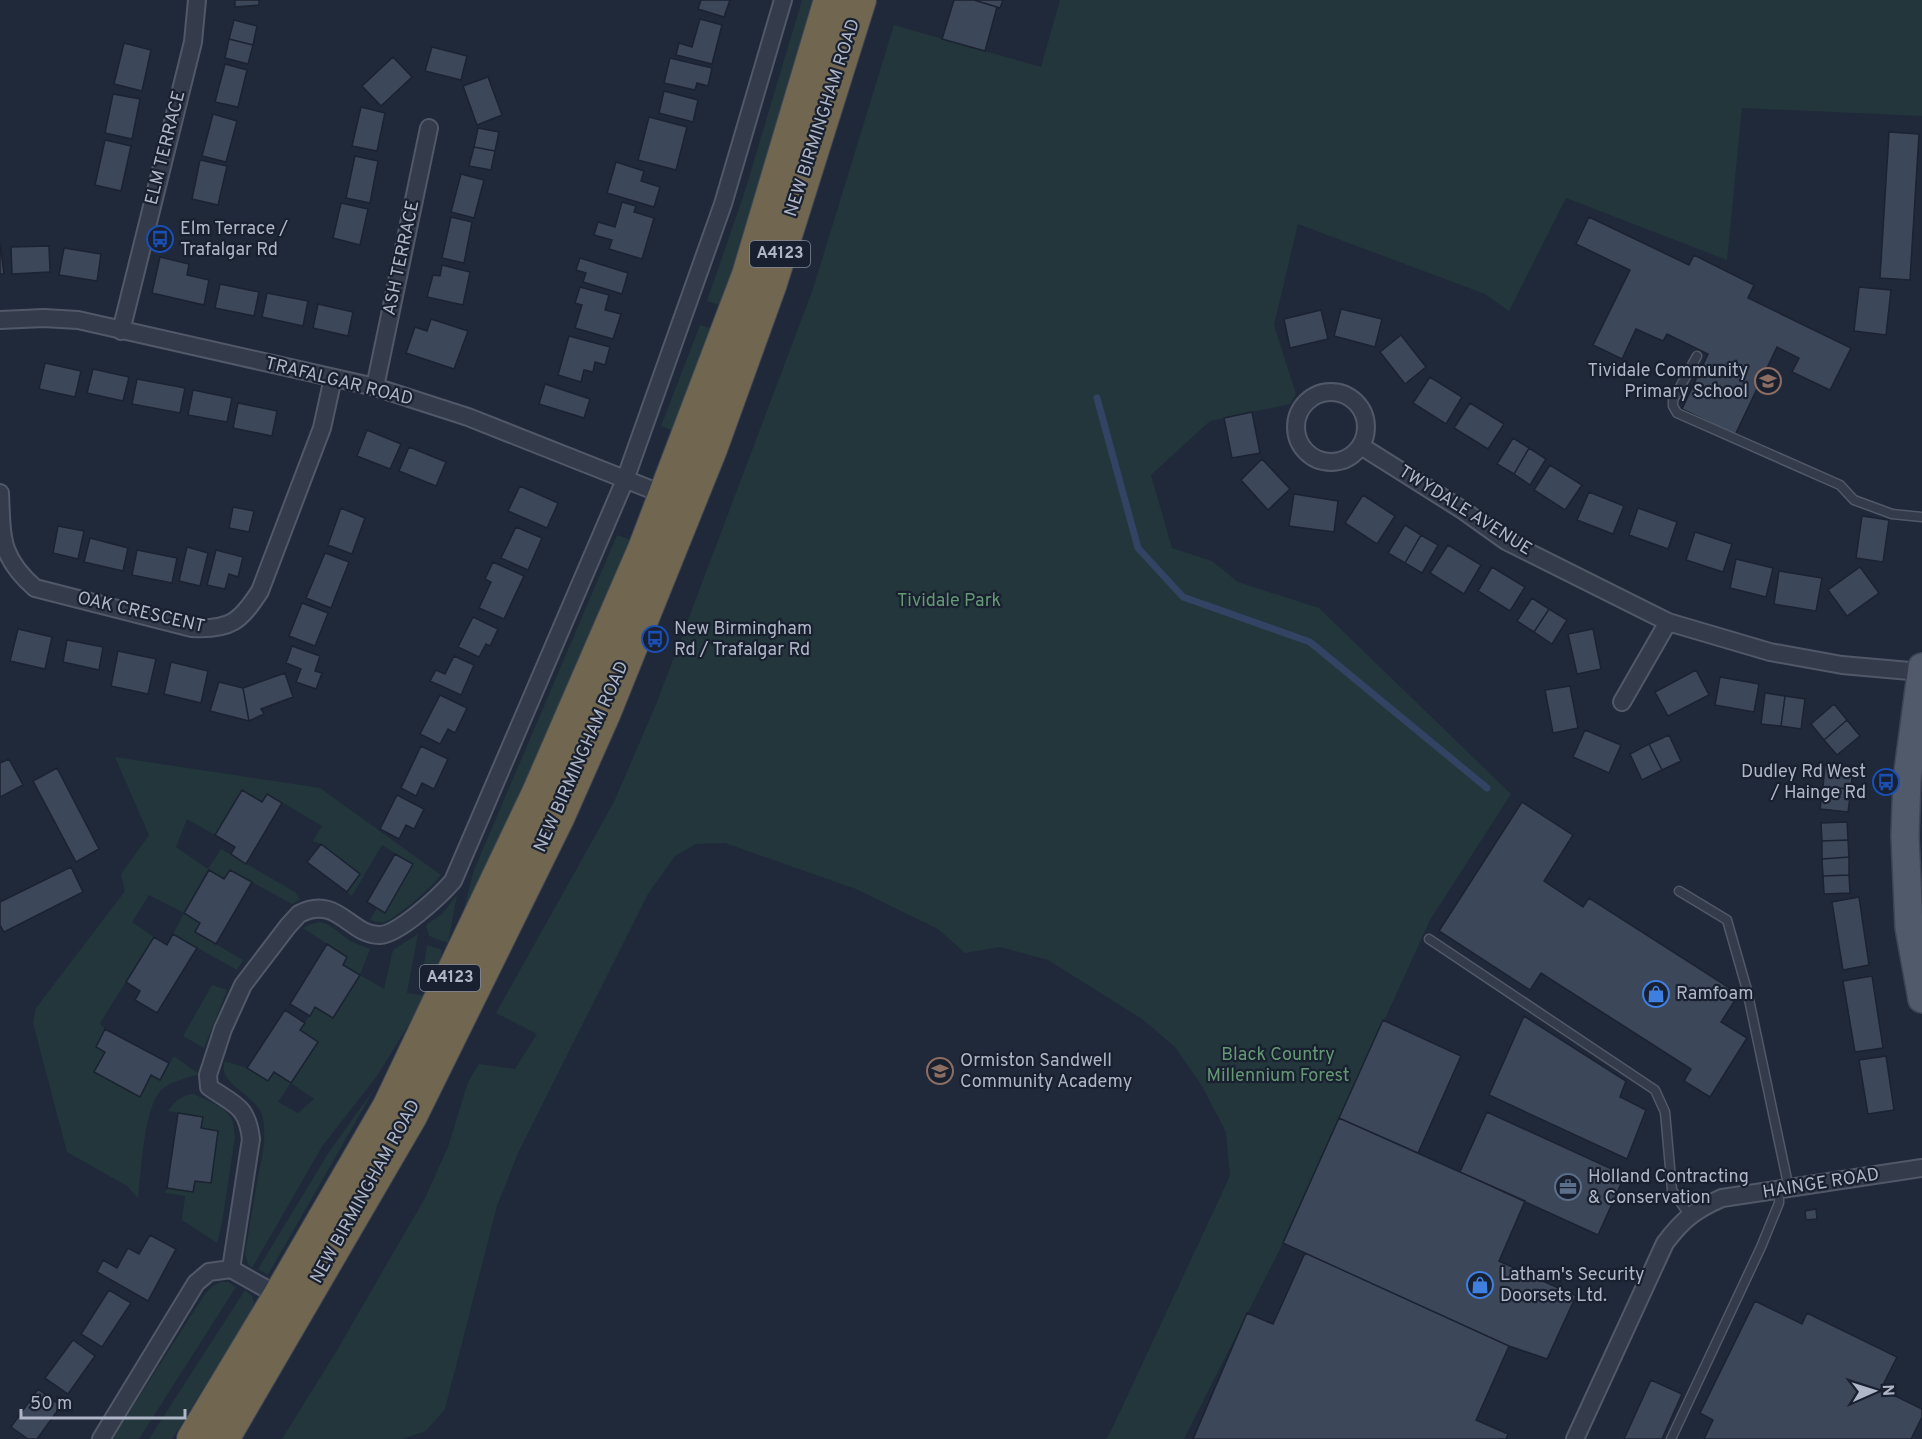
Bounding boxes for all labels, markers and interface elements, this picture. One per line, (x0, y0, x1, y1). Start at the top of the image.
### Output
street label: NEW BIRMINGHAM ROAD (780, 16, 866, 220)
street label: ELM TERRACE (141, 88, 191, 208)
street label: ASH TERRACE (379, 198, 425, 318)
place label: Elm Terrace / Trafalgar Rd (180, 218, 288, 262)
bus stop icon: Elm Terrace / Trafalgar Rd (145, 224, 175, 254)
road number: A4123 (750, 241, 810, 267)
street label: TRAFALGAR ROAD (263, 352, 415, 412)
place label: Tividale Community Primary School (1588, 360, 1748, 404)
school or university icon: Tividale Community Primary School (1753, 366, 1783, 396)
street label: TWYDALE AVENUE (1394, 461, 1536, 561)
street label: OAK CRESCENT (75, 587, 207, 639)
park label: Tividale Park (897, 590, 1001, 613)
place label: New Birmingham Rd / Trafalgar Rd (674, 618, 812, 662)
bus stop icon: New Birmingham Rd / Trafalgar Rd (640, 624, 670, 654)
street label: NEW BIRMINGHAM ROAD (529, 658, 635, 856)
place label: Dudley Rd West / Hainge Rd (1741, 761, 1866, 805)
bus stop icon: Dudley Rd West / Hainge Rd (1871, 767, 1901, 797)
road number: A4123 (420, 965, 480, 991)
shop icon: Ramfoam (1641, 979, 1671, 1009)
place label: Ramfoam (1676, 983, 1754, 1006)
park label: Black Country Millennium Forest (1207, 1044, 1349, 1088)
place label: Ormiston Sandwell Community Academy (960, 1050, 1132, 1094)
school or university icon: Ormiston Sandwell Community Academy (925, 1056, 955, 1086)
street label: NEW BIRMINGHAM ROAD (306, 1096, 426, 1288)
street label: HAINGE ROAD (1761, 1163, 1881, 1205)
place label: Holland Contracting & Conservation (1588, 1166, 1749, 1210)
office icon: Holland Contracting & Conservation (1553, 1172, 1583, 1202)
place label: Latham's Security Doorsets Ltd. (1500, 1264, 1644, 1308)
shop icon: Latham's Security Doorsets Ltd. (1465, 1270, 1495, 1300)
north arrow (1844, 1361, 1904, 1421)
scale bar (21, 1382, 184, 1420)
text: N (1877, 1384, 1897, 1397)
text: 50 m (30, 1393, 72, 1416)

